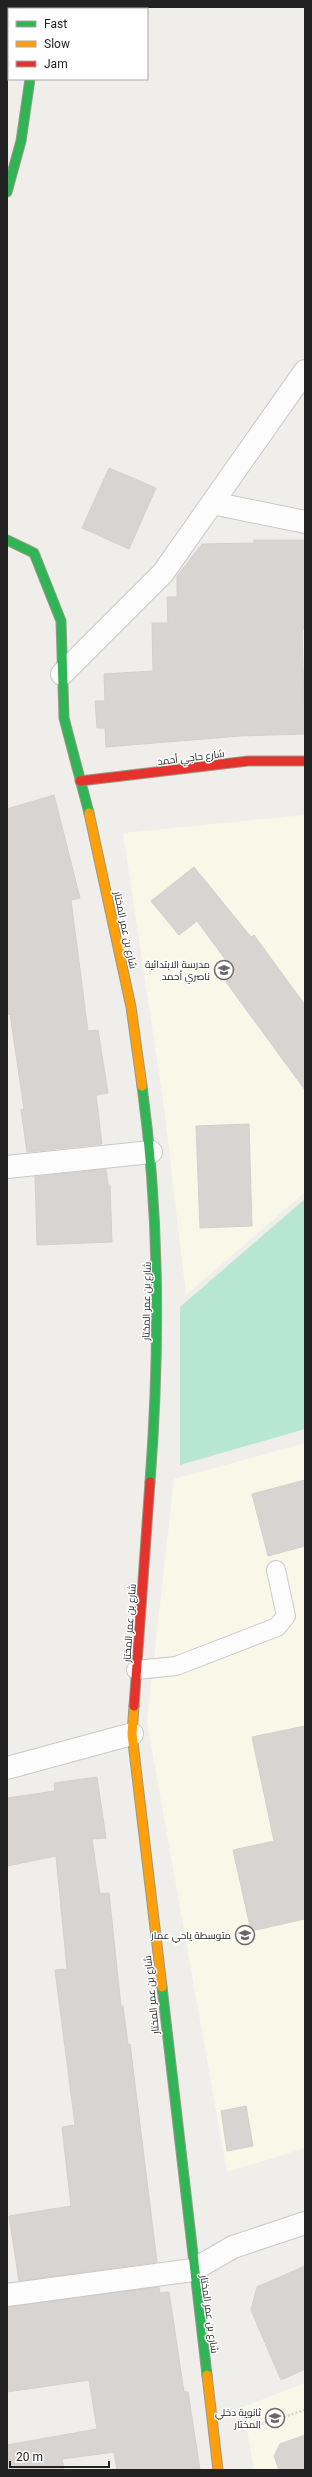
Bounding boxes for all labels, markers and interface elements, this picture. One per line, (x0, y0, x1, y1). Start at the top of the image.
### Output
legend (8, 8, 148, 80)
text: Fast (44, 17, 67, 31)
text: Slow (44, 37, 70, 51)
text: Jam (44, 57, 68, 71)
street label: شارع حاجي أحمد (157, 747, 226, 769)
street label: شارع بن عمر المختار (111, 889, 139, 970)
place label: مدرسة الابتدائية ناصري أحمد (145, 959, 210, 984)
school or university icon: مدرسة الابتدائية ناصري أحمد (213, 959, 235, 981)
street label: شارع بن عمر المختار (140, 1261, 154, 1342)
street label: شارع بن عمر المختار (121, 1583, 139, 1664)
school or university icon: متوسطة ياحي عمار (234, 1924, 256, 1946)
place label: متوسطة ياحي عمار (150, 1930, 231, 1943)
street label: شارع بن عمر المختار (142, 1955, 162, 2036)
street label: شارع بن عمر المختار (197, 2273, 220, 2354)
place label: ثانوية دخلي المختار (215, 2407, 261, 2430)
school or university icon: ثانوية دخلي المختار (264, 2407, 286, 2429)
scale bar (10, 2443, 109, 2469)
text: 20 m (16, 2450, 43, 2464)

